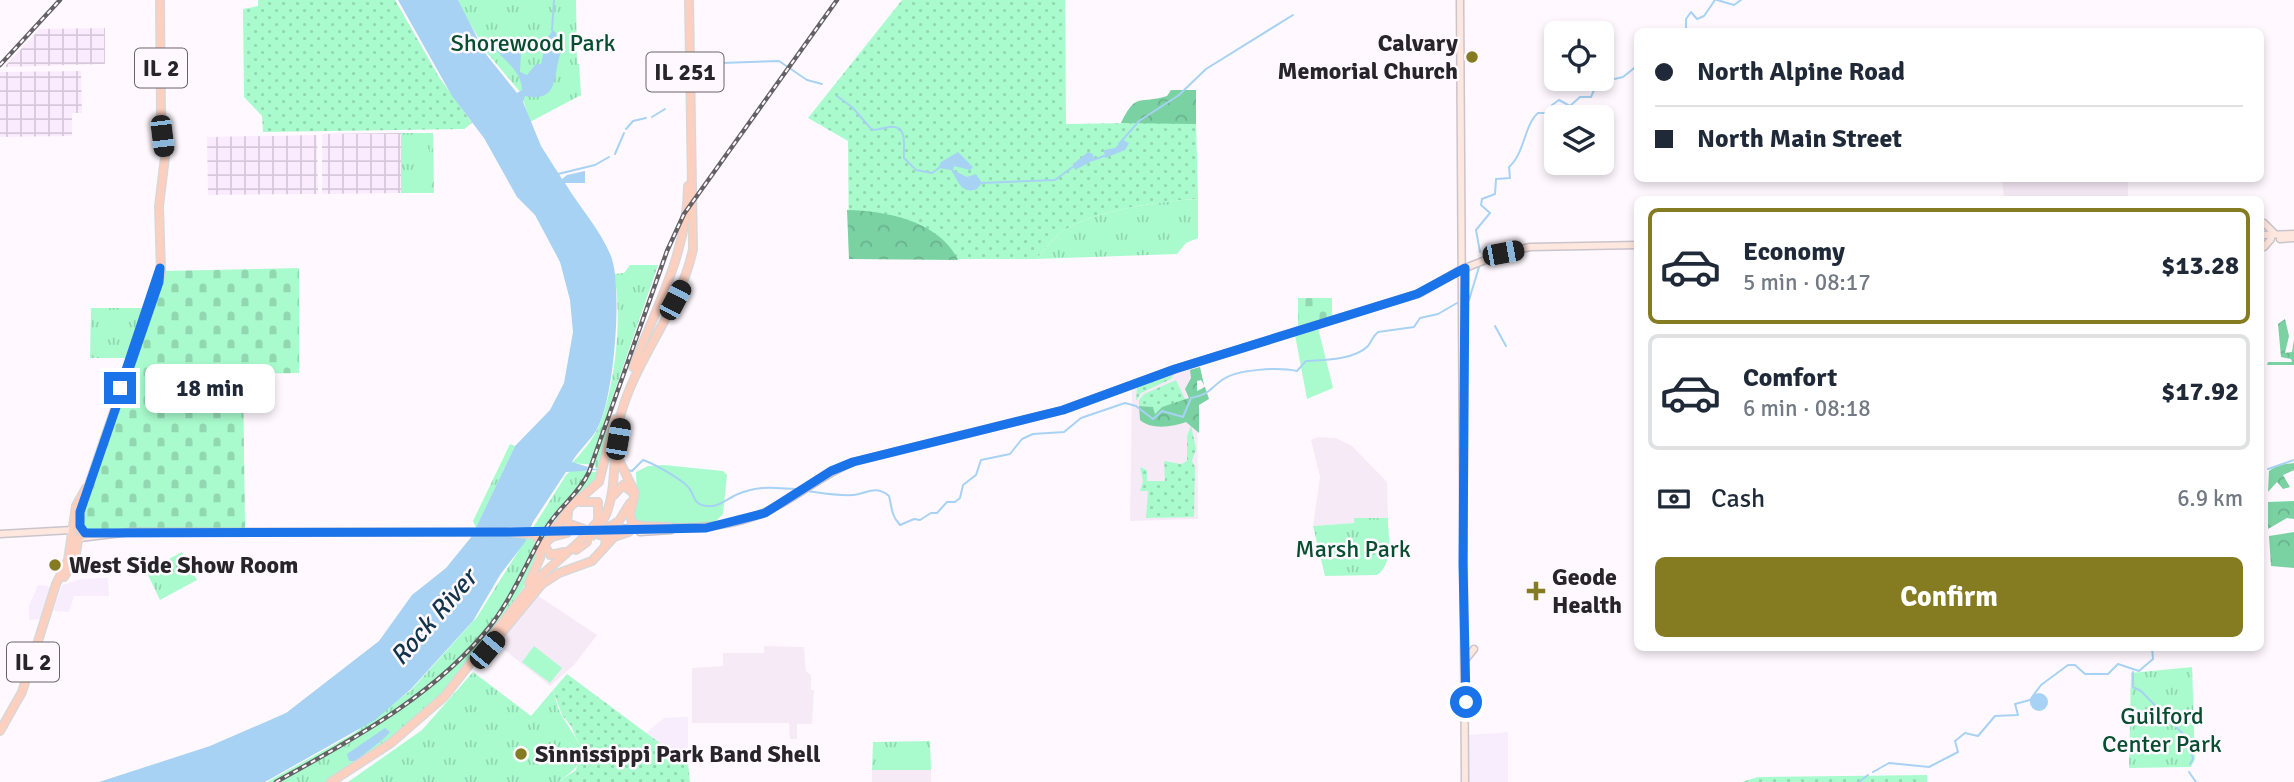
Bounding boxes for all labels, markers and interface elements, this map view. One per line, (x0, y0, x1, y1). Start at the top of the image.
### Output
map controls (1544, 21, 1614, 175)
button: locate (1544, 21, 1614, 91)
park label: Shorewood Park (450, 28, 616, 58)
place label: Calvary Memorial Church (1277, 28, 1458, 86)
road number: IL 2 (135, 48, 187, 88)
marker: Calvary Memorial Church (1464, 49, 1480, 65)
road number: IL 251 (646, 53, 724, 92)
text: North Alpine Road (1697, 56, 1905, 88)
button: layers (1544, 105, 1614, 175)
car (150, 114, 175, 158)
text: North Main Street (1697, 123, 1902, 155)
icon: car (1659, 235, 1722, 298)
text: Economy (1743, 236, 1845, 268)
car (1481, 239, 1526, 267)
text: $13.28 (2161, 250, 2239, 282)
text: 5 min · 08:17 (1743, 268, 1871, 297)
car (656, 277, 695, 323)
icon: car (1659, 361, 1722, 424)
text: Comfort (1743, 362, 1837, 394)
callout: 18 min (144, 364, 274, 412)
route end (104, 372, 136, 404)
text: 18 min (176, 374, 244, 403)
text: $17.92 (2161, 376, 2239, 408)
text: 6 min · 08:18 (1743, 394, 1871, 423)
car (605, 416, 632, 462)
icon: cash (1655, 480, 1693, 518)
text: Cash (1711, 483, 1765, 515)
text: 6.9 km (2177, 484, 2243, 513)
park label: Marsh Park (1295, 534, 1411, 564)
place label: West Side Show Room (69, 550, 298, 580)
marker: West Side Show Room (47, 557, 63, 573)
button: Confirm (1655, 557, 2243, 637)
water label: Rock River (384, 561, 486, 672)
place label: Geode Health (1552, 562, 1622, 620)
marker: Geode Health (1526, 581, 1546, 601)
car (466, 627, 509, 673)
road number: IL 2 (7, 642, 59, 682)
route start (1450, 686, 1482, 718)
park label: Guilford Center Park (2102, 701, 2222, 759)
place label: Sinnissippi Park Band Shell (535, 739, 821, 769)
marker: Sinnissippi Park Band Shell (513, 746, 529, 762)

